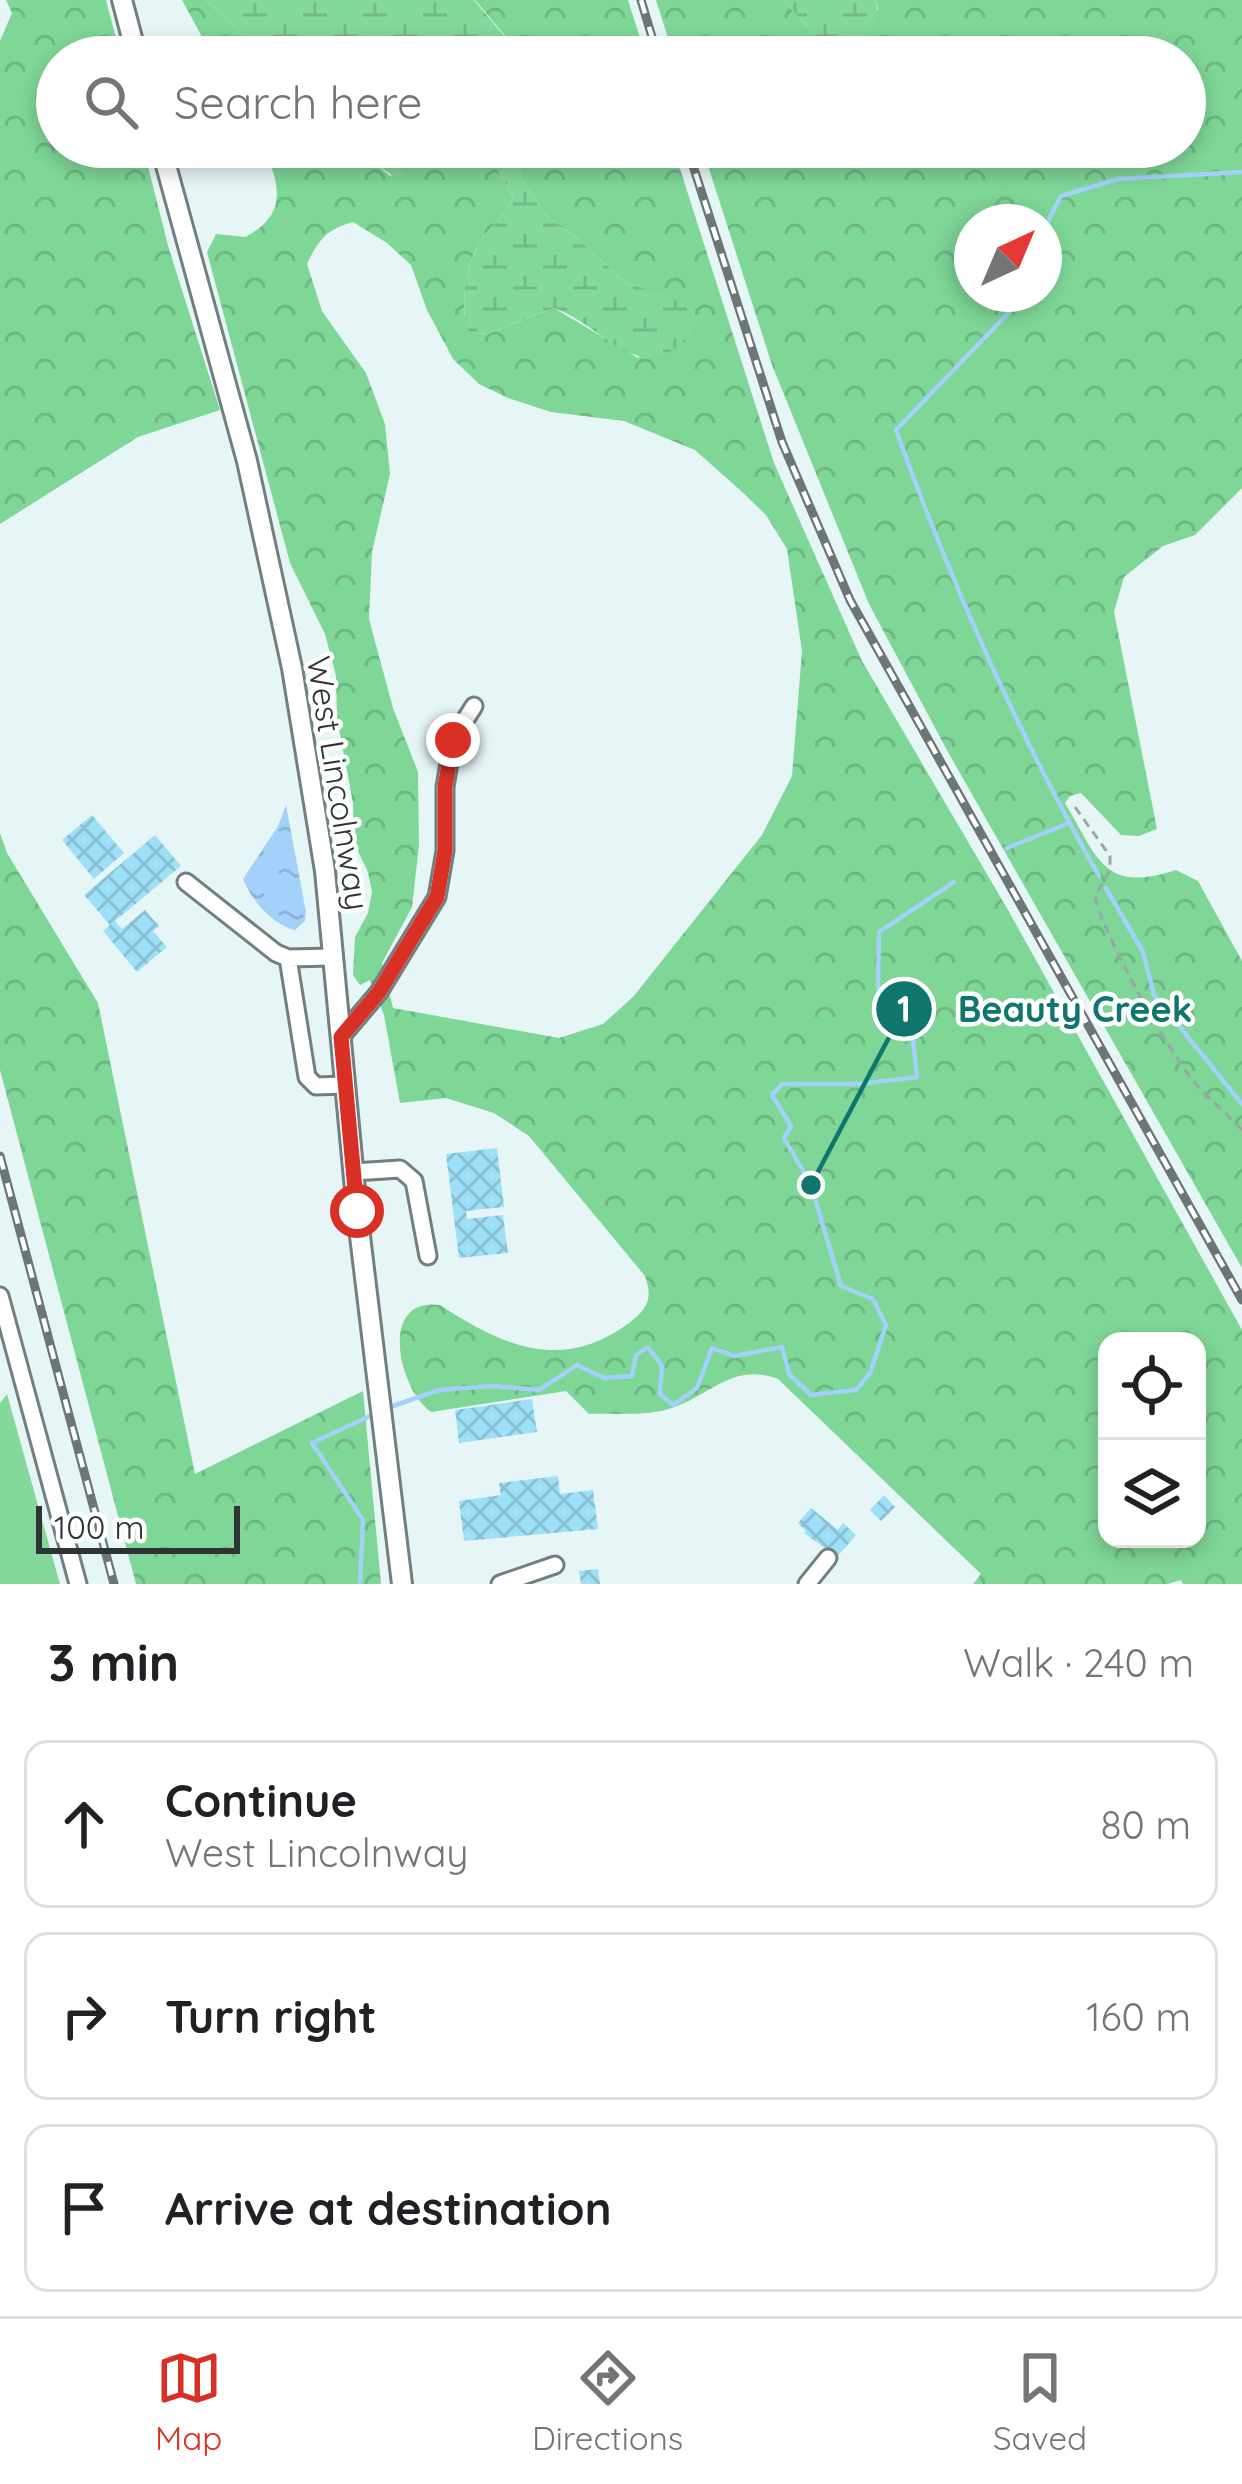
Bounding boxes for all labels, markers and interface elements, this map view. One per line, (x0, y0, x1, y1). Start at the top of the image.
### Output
search box (36, 36, 1206, 168)
icon: search (78, 69, 144, 135)
text: Search here (174, 74, 422, 130)
north arrow (954, 204, 1062, 312)
street label: West Lincolnway (299, 653, 379, 913)
route end (426, 713, 480, 767)
callout: Beauty Creek (874, 973, 1216, 1045)
text: 1 (897, 986, 911, 1031)
text: Beauty Creek (958, 986, 1192, 1031)
route start (330, 1184, 384, 1238)
map controls (1098, 1332, 1206, 1548)
button: locate (1098, 1332, 1206, 1440)
button: layers (1098, 1440, 1206, 1548)
scale bar (36, 1500, 240, 1553)
text: 100 m (54, 1506, 145, 1547)
text: 3 min (48, 1630, 179, 1694)
text: Walk · 240 m (963, 1638, 1194, 1687)
text: Continue (165, 1772, 357, 1828)
icon: ahead (51, 1791, 117, 1857)
text: 80 m (1101, 1800, 1191, 1849)
text: West Lincolnway (165, 1828, 468, 1877)
icon: right (51, 1983, 117, 2049)
text: Turn right (165, 1988, 377, 2044)
text: 160 m (1086, 1992, 1191, 2041)
icon: arrive (51, 2175, 117, 2241)
text: Arrive at destination (165, 2180, 611, 2236)
tab: Map (155, 2345, 222, 2458)
tab: Directions (532, 2345, 683, 2458)
tab: Saved (993, 2345, 1087, 2458)

